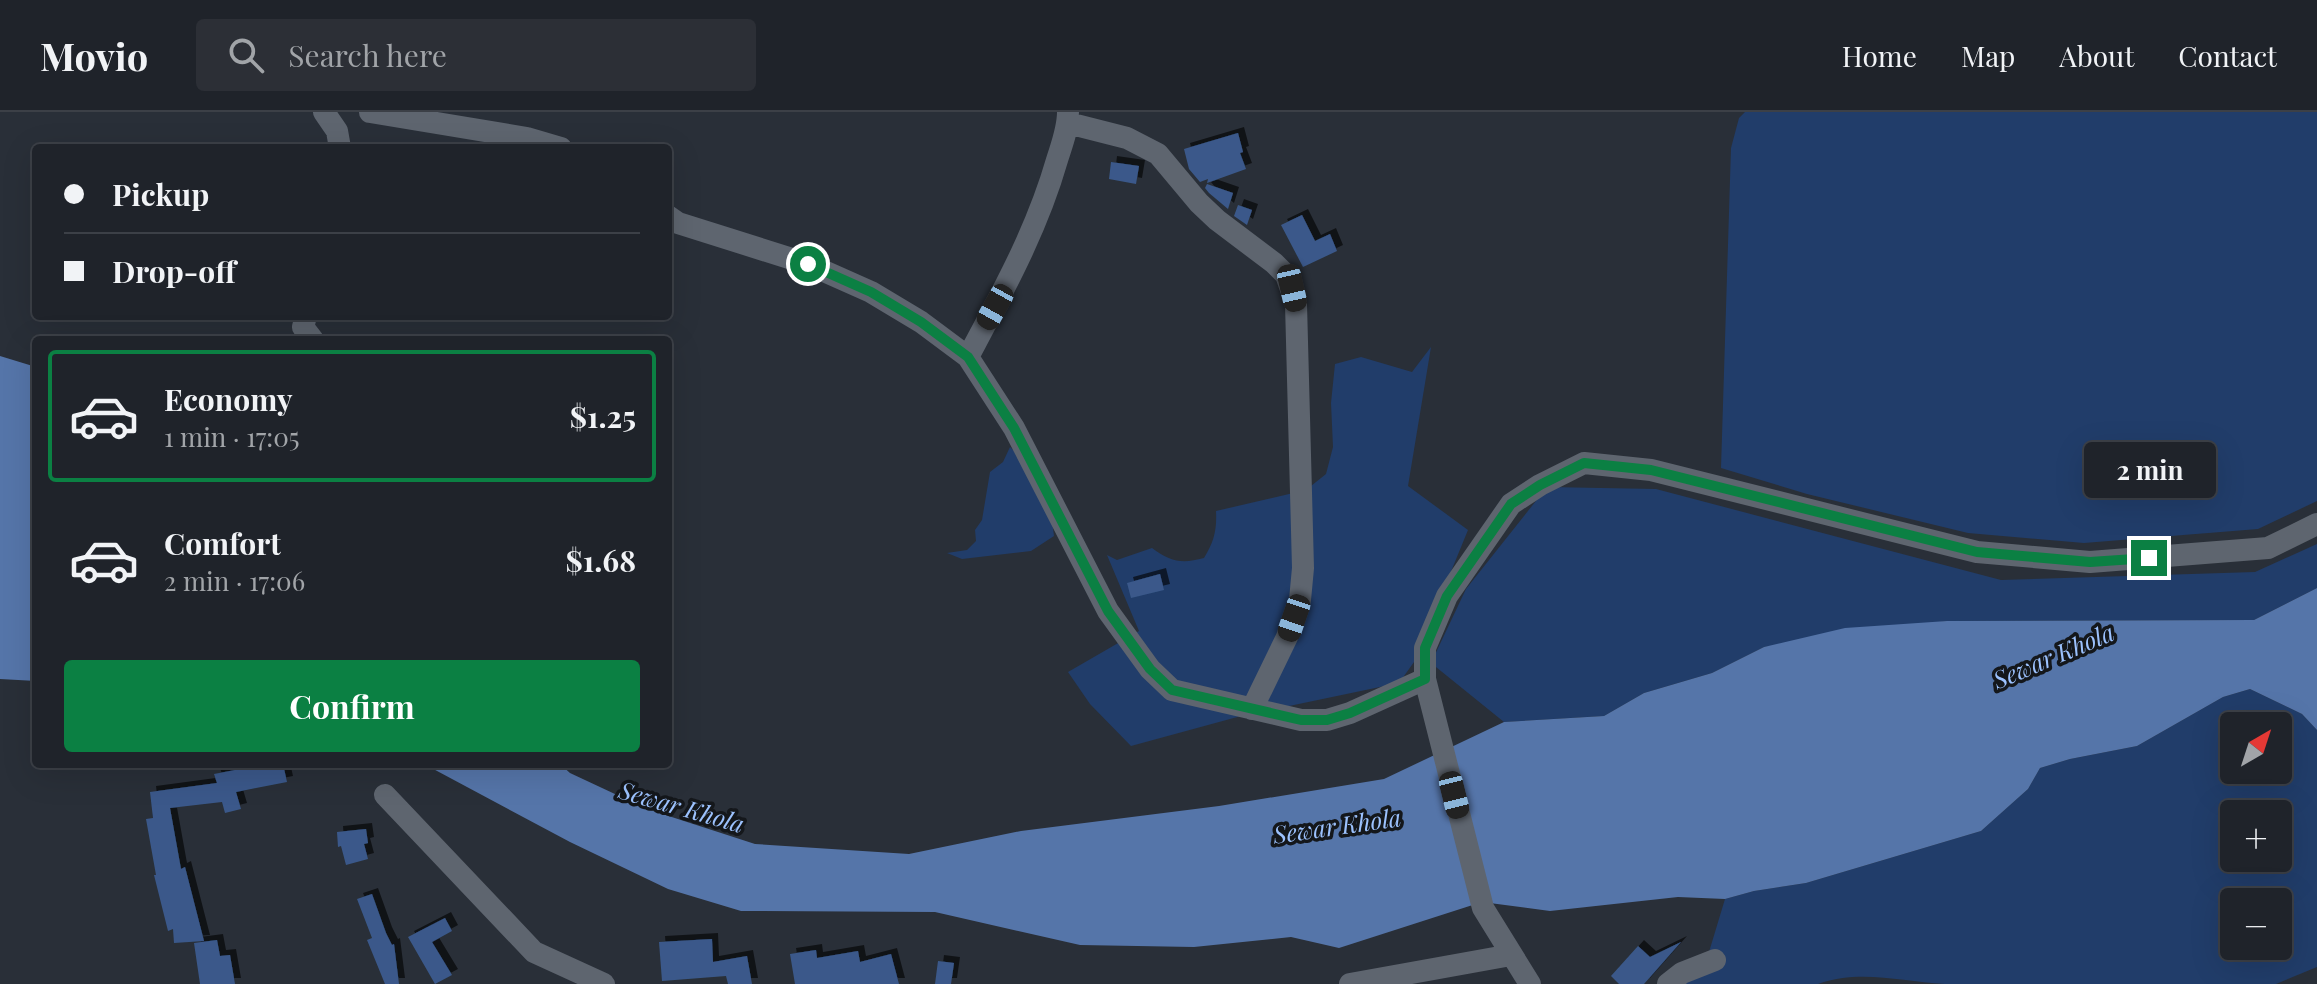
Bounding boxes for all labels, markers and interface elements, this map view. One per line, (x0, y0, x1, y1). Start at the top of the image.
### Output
search box (196, 19, 756, 91)
text: Movio (40, 30, 148, 81)
icon: search (224, 33, 268, 77)
text: Search here (288, 35, 447, 75)
text: Home (1842, 37, 1917, 74)
text: Map (1961, 37, 2015, 74)
text: About (2059, 37, 2134, 74)
text: Contact (2178, 37, 2277, 74)
text: Pickup (112, 174, 209, 214)
route start (790, 246, 826, 282)
text: Drop-off (112, 251, 236, 291)
car (1275, 262, 1309, 314)
car (973, 280, 1017, 334)
text: Economy (164, 379, 293, 419)
icon: car (68, 380, 140, 452)
text: $1.25 (570, 396, 636, 436)
text: 1 min · 17:05 (164, 419, 300, 454)
callout: 2 min (2083, 442, 2215, 498)
text: 2 min (2116, 452, 2184, 487)
text: Comfort (164, 523, 281, 563)
icon: car (68, 524, 140, 596)
text: $1.68 (566, 540, 636, 580)
route end (2131, 540, 2167, 576)
text: 2 min · 17:06 (164, 563, 305, 598)
car (1275, 591, 1313, 645)
water label: Sewar Khola (1987, 615, 2119, 695)
button: Confirm (64, 660, 640, 752)
north arrow (2220, 712, 2292, 784)
map controls (2220, 712, 2292, 960)
car (1437, 769, 1471, 821)
water label: Sewar Khola (615, 773, 748, 839)
water label: Sewar Khola (1270, 800, 1403, 850)
button: + (2220, 800, 2292, 872)
button: − (2220, 888, 2292, 960)

